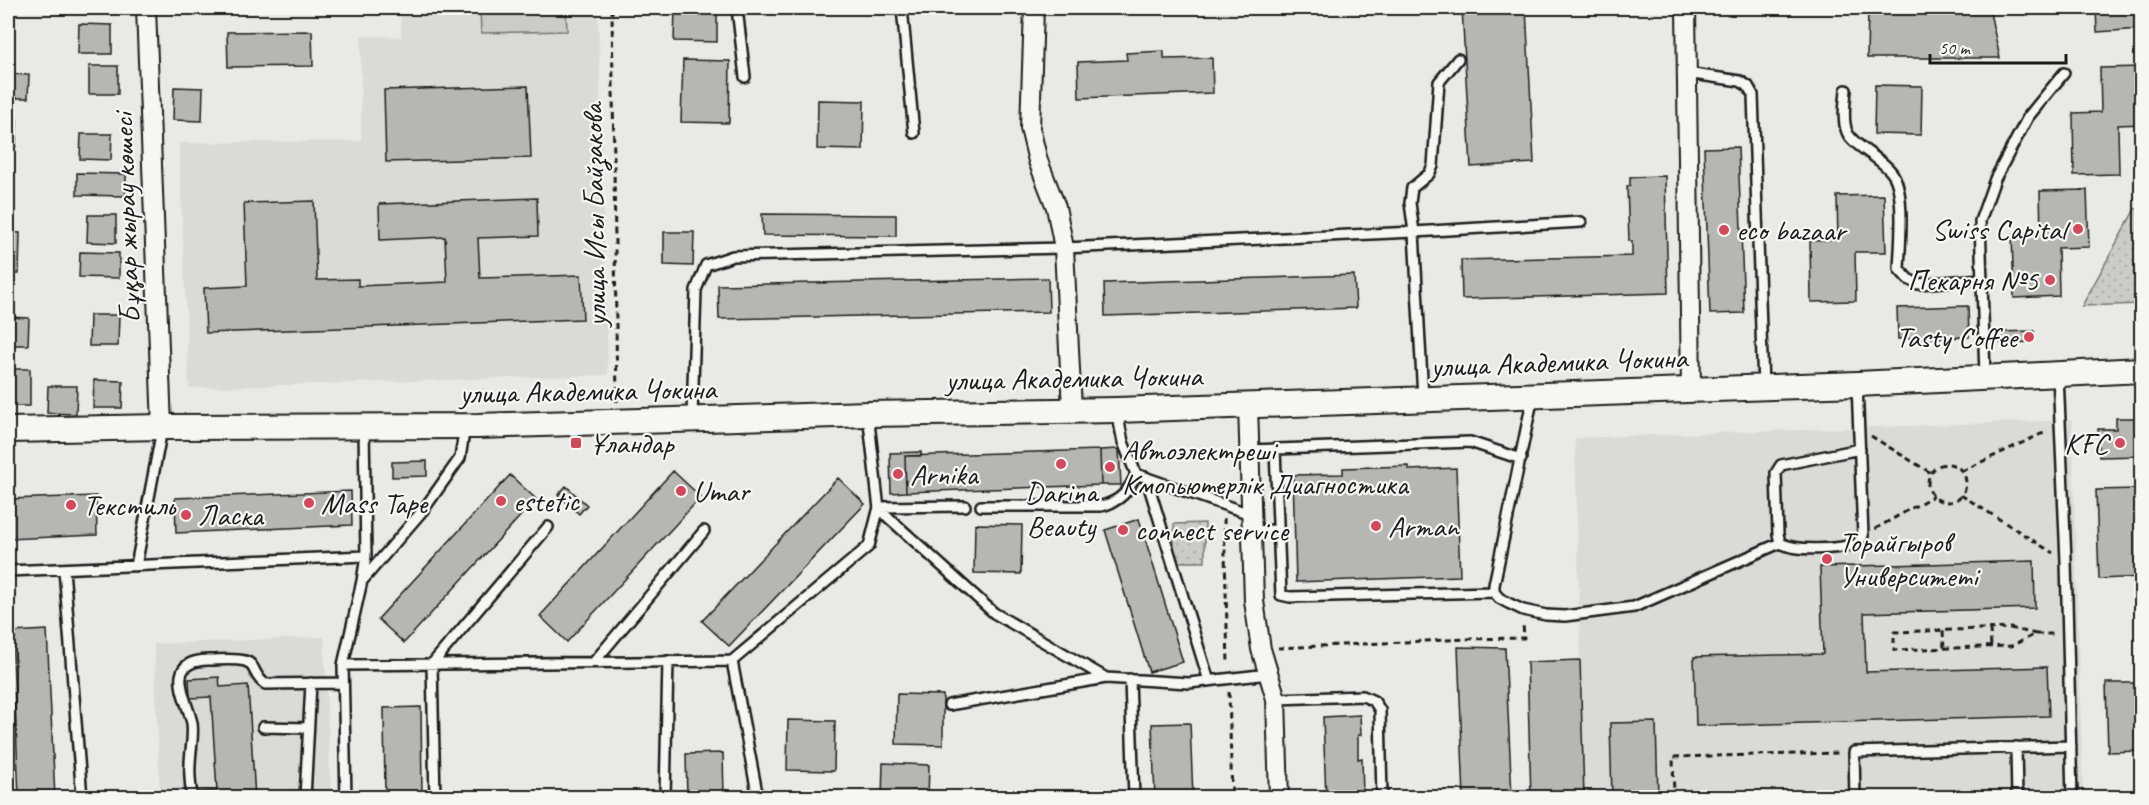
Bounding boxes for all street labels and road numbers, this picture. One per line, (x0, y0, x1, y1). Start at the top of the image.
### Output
street label: улица Исы Байзакова (573, 100, 615, 329)
street label: Бұқар жырау көшесі (103, 109, 149, 324)
street label: улица Академика Чокина (1428, 338, 1690, 386)
street label: улица Академика Чокина (943, 357, 1205, 399)
street label: улица Академика Чокина (457, 370, 719, 412)

